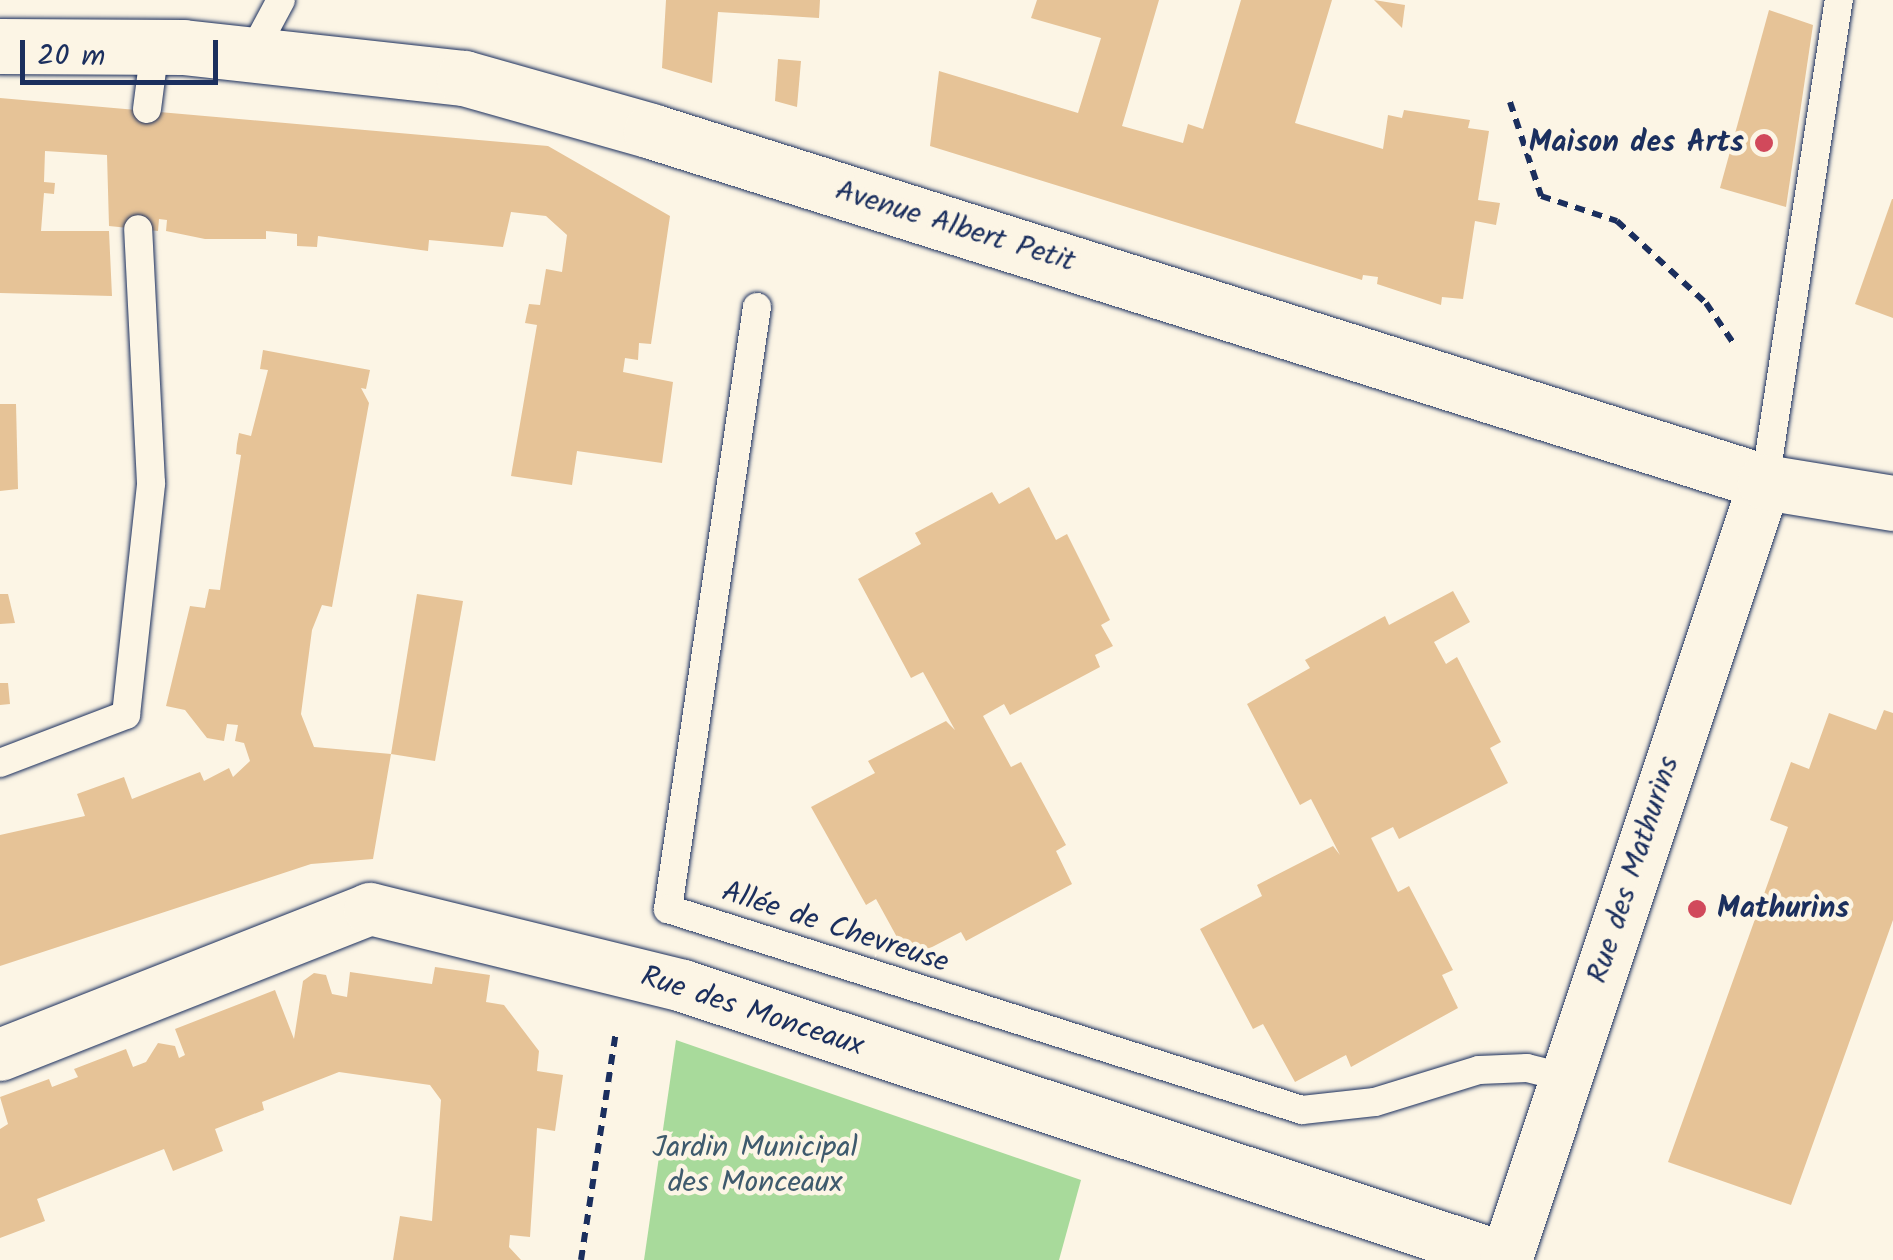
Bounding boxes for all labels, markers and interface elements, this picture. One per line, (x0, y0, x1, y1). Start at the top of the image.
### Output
scale bar (25, 20, 222, 82)
text: 20 m (37, 33, 105, 81)
place label: Maison des Arts (1529, 125, 1744, 161)
marker: Maison des Arts (1753, 132, 1775, 154)
street label: Avenue Albert Petit (831, 173, 1079, 281)
street label: Rue des Mathurins (1580, 752, 1688, 988)
street label: Allée de Chevreuse (717, 874, 953, 982)
place label: Mathurins (1717, 891, 1849, 927)
marker: Mathurins (1686, 898, 1708, 920)
street label: Rue des Monceaux (636, 959, 868, 1065)
park label: Jardin Municipal des Monceaux (652, 1130, 858, 1200)

